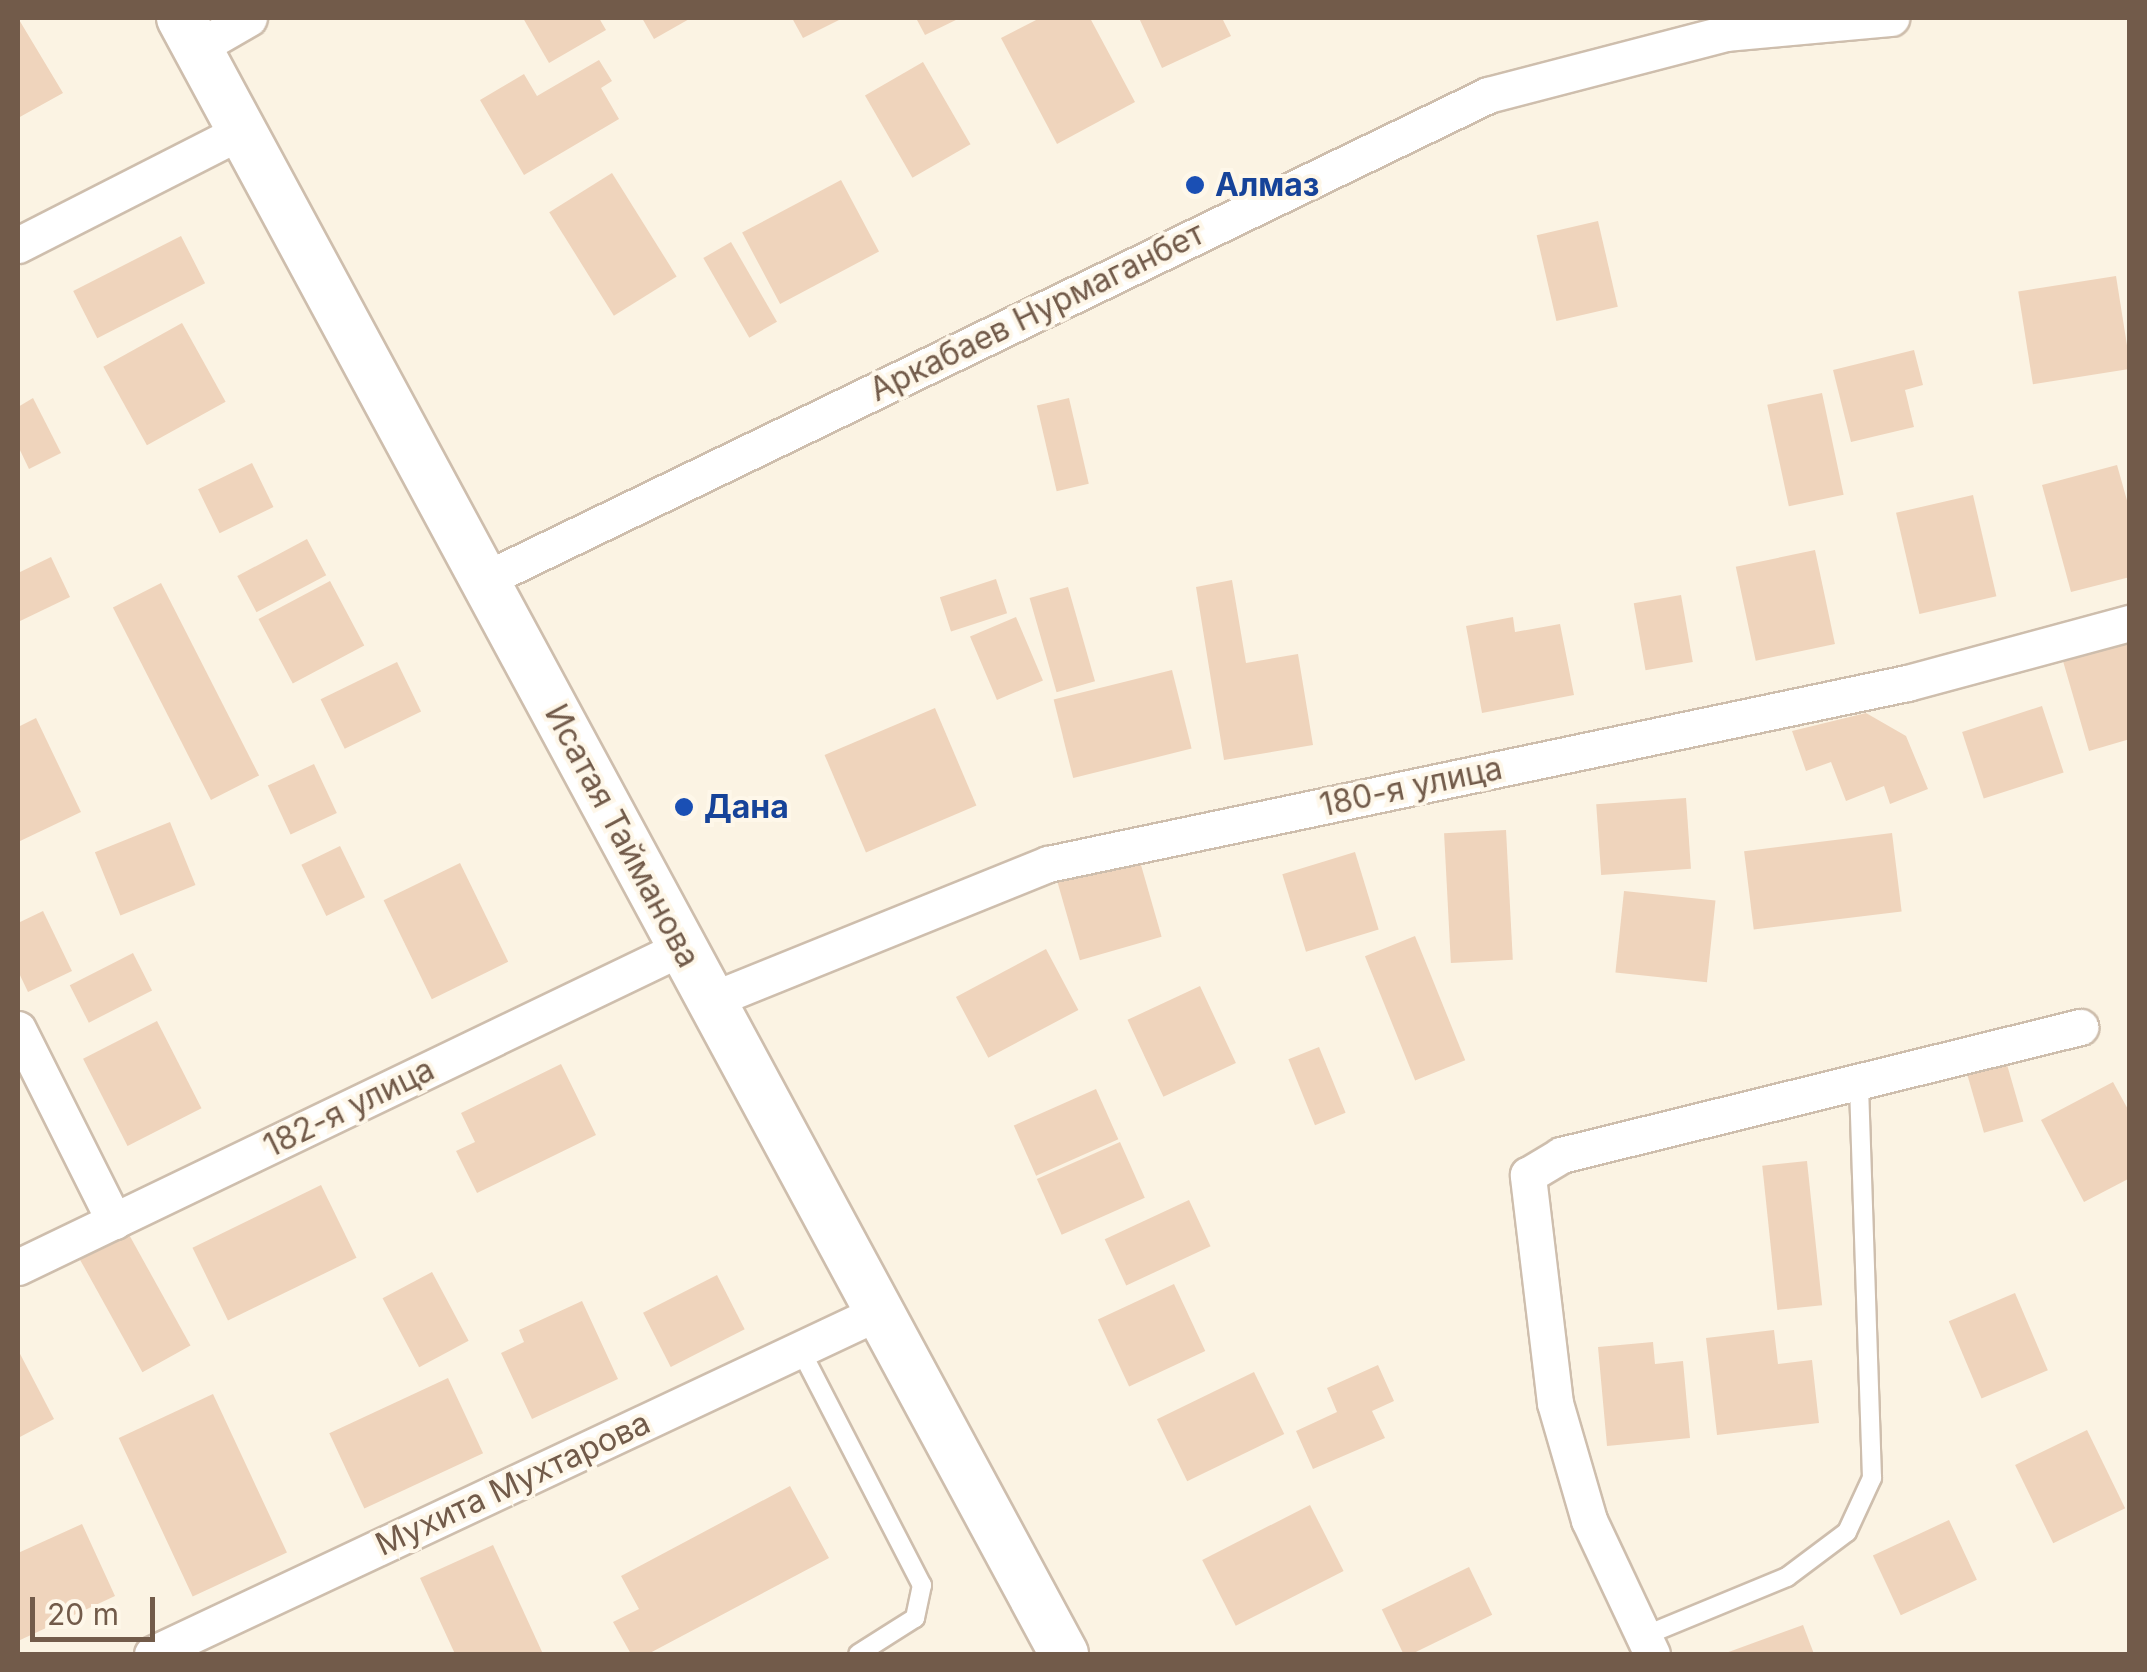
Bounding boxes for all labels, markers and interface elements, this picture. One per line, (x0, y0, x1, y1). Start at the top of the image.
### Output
place label: Алмаз (1215, 166, 1319, 204)
marker: Алмаз (1184, 174, 1206, 196)
street label: Аркабаев Нурмаганбет (864, 214, 1210, 410)
street label: Исатая Тайманова (536, 698, 708, 974)
street label: 180-я улица (1316, 749, 1506, 825)
place label: Дана (704, 788, 789, 826)
marker: Дана (673, 796, 695, 818)
street label: 182-я улица (258, 1050, 440, 1166)
street label: Мухита Мухтарова (370, 1404, 656, 1564)
scale bar (35, 1577, 160, 1639)
text: 20 m (47, 1596, 119, 1632)

